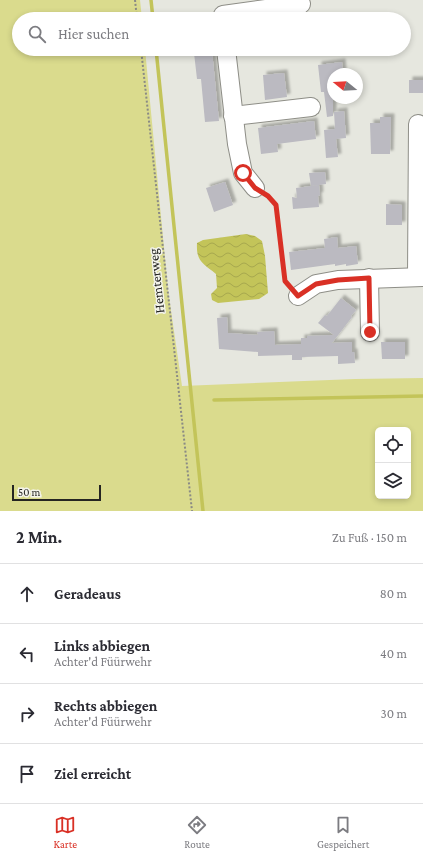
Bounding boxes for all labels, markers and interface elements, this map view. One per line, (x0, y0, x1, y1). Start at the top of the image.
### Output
search box (12, 12, 411, 56)
icon: search (26, 23, 48, 45)
text: Hier suchen (58, 26, 129, 42)
north arrow (327, 68, 363, 104)
route start (234, 164, 252, 182)
street label: Hemterweg (145, 247, 167, 314)
route end (361, 323, 379, 341)
map controls (375, 427, 411, 499)
button: locate (375, 427, 411, 463)
button: layers (375, 463, 411, 499)
scale bar (12, 483, 101, 502)
text: 50 m (18, 486, 40, 498)
text: 2 Min. (16, 528, 62, 547)
text: Zu Fuß · 150 m (332, 530, 407, 545)
icon: ahead (16, 583, 38, 605)
text: Geradeaus (54, 586, 121, 602)
text: 80 m (380, 586, 407, 601)
text: Links abbiegen (54, 638, 150, 654)
icon: left (16, 643, 38, 665)
text: 40 m (380, 646, 407, 661)
text: Achter'd Füürwehr (54, 654, 152, 669)
text: Rechts abbiegen (54, 698, 157, 714)
icon: right (16, 703, 38, 725)
text: 30 m (381, 706, 407, 721)
text: Achter'd Füürwehr (54, 714, 152, 729)
icon: arrive (16, 763, 38, 785)
text: Ziel erreicht (54, 766, 131, 782)
tab: Karte (54, 814, 77, 850)
tab: Route (184, 814, 210, 850)
tab: Gespeichert (317, 814, 369, 850)

